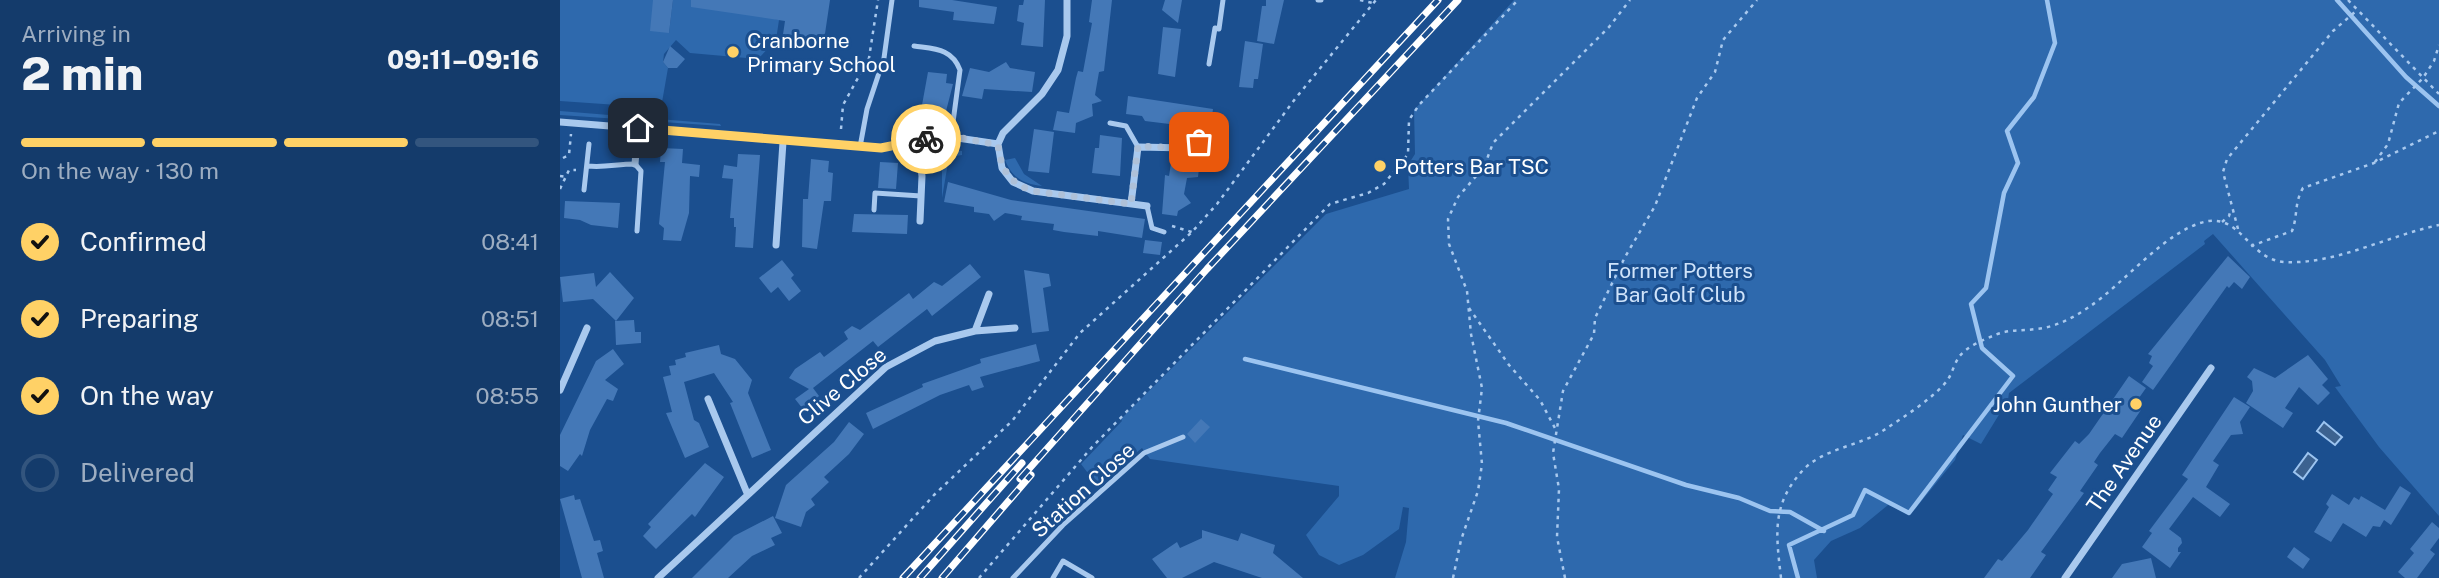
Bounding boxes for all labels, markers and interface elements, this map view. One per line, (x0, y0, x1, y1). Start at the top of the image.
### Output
text: Arriving in (21, 20, 131, 47)
place label: Cranborne Primary School (747, 28, 896, 77)
text: 09:11–09:16 (387, 44, 539, 75)
marker: Cranborne Primary School (725, 44, 741, 60)
text: 2 min (21, 46, 143, 100)
pin (608, 98, 668, 158)
courier (891, 104, 961, 174)
icon: home (619, 109, 657, 147)
pin (1169, 112, 1229, 172)
icon: bike (907, 120, 945, 158)
icon: bag (1180, 123, 1218, 161)
place label: Potters Bar TSC (1394, 154, 1549, 179)
text: On the way · 130 m (21, 157, 219, 184)
marker: Potters Bar TSC (1372, 158, 1388, 174)
icon: check (21, 223, 59, 261)
text: Confirmed (80, 226, 207, 257)
text: 08:41 (481, 228, 539, 255)
park label: Former Potters Bar Golf Club (1607, 258, 1753, 307)
icon: check (21, 300, 59, 338)
text: Preparing (80, 303, 199, 334)
text: 08:51 (481, 305, 539, 332)
street label: Clive Close (793, 342, 891, 430)
icon: check (21, 377, 59, 415)
text: On the way (80, 380, 214, 411)
text: 08:55 (476, 382, 539, 409)
place label: John Gunther (1993, 392, 2122, 417)
marker: John Gunther (2128, 396, 2144, 412)
street label: The Avenue (2081, 409, 2167, 517)
street label: Station Close (1026, 437, 1140, 543)
text: Delivered (80, 457, 195, 488)

